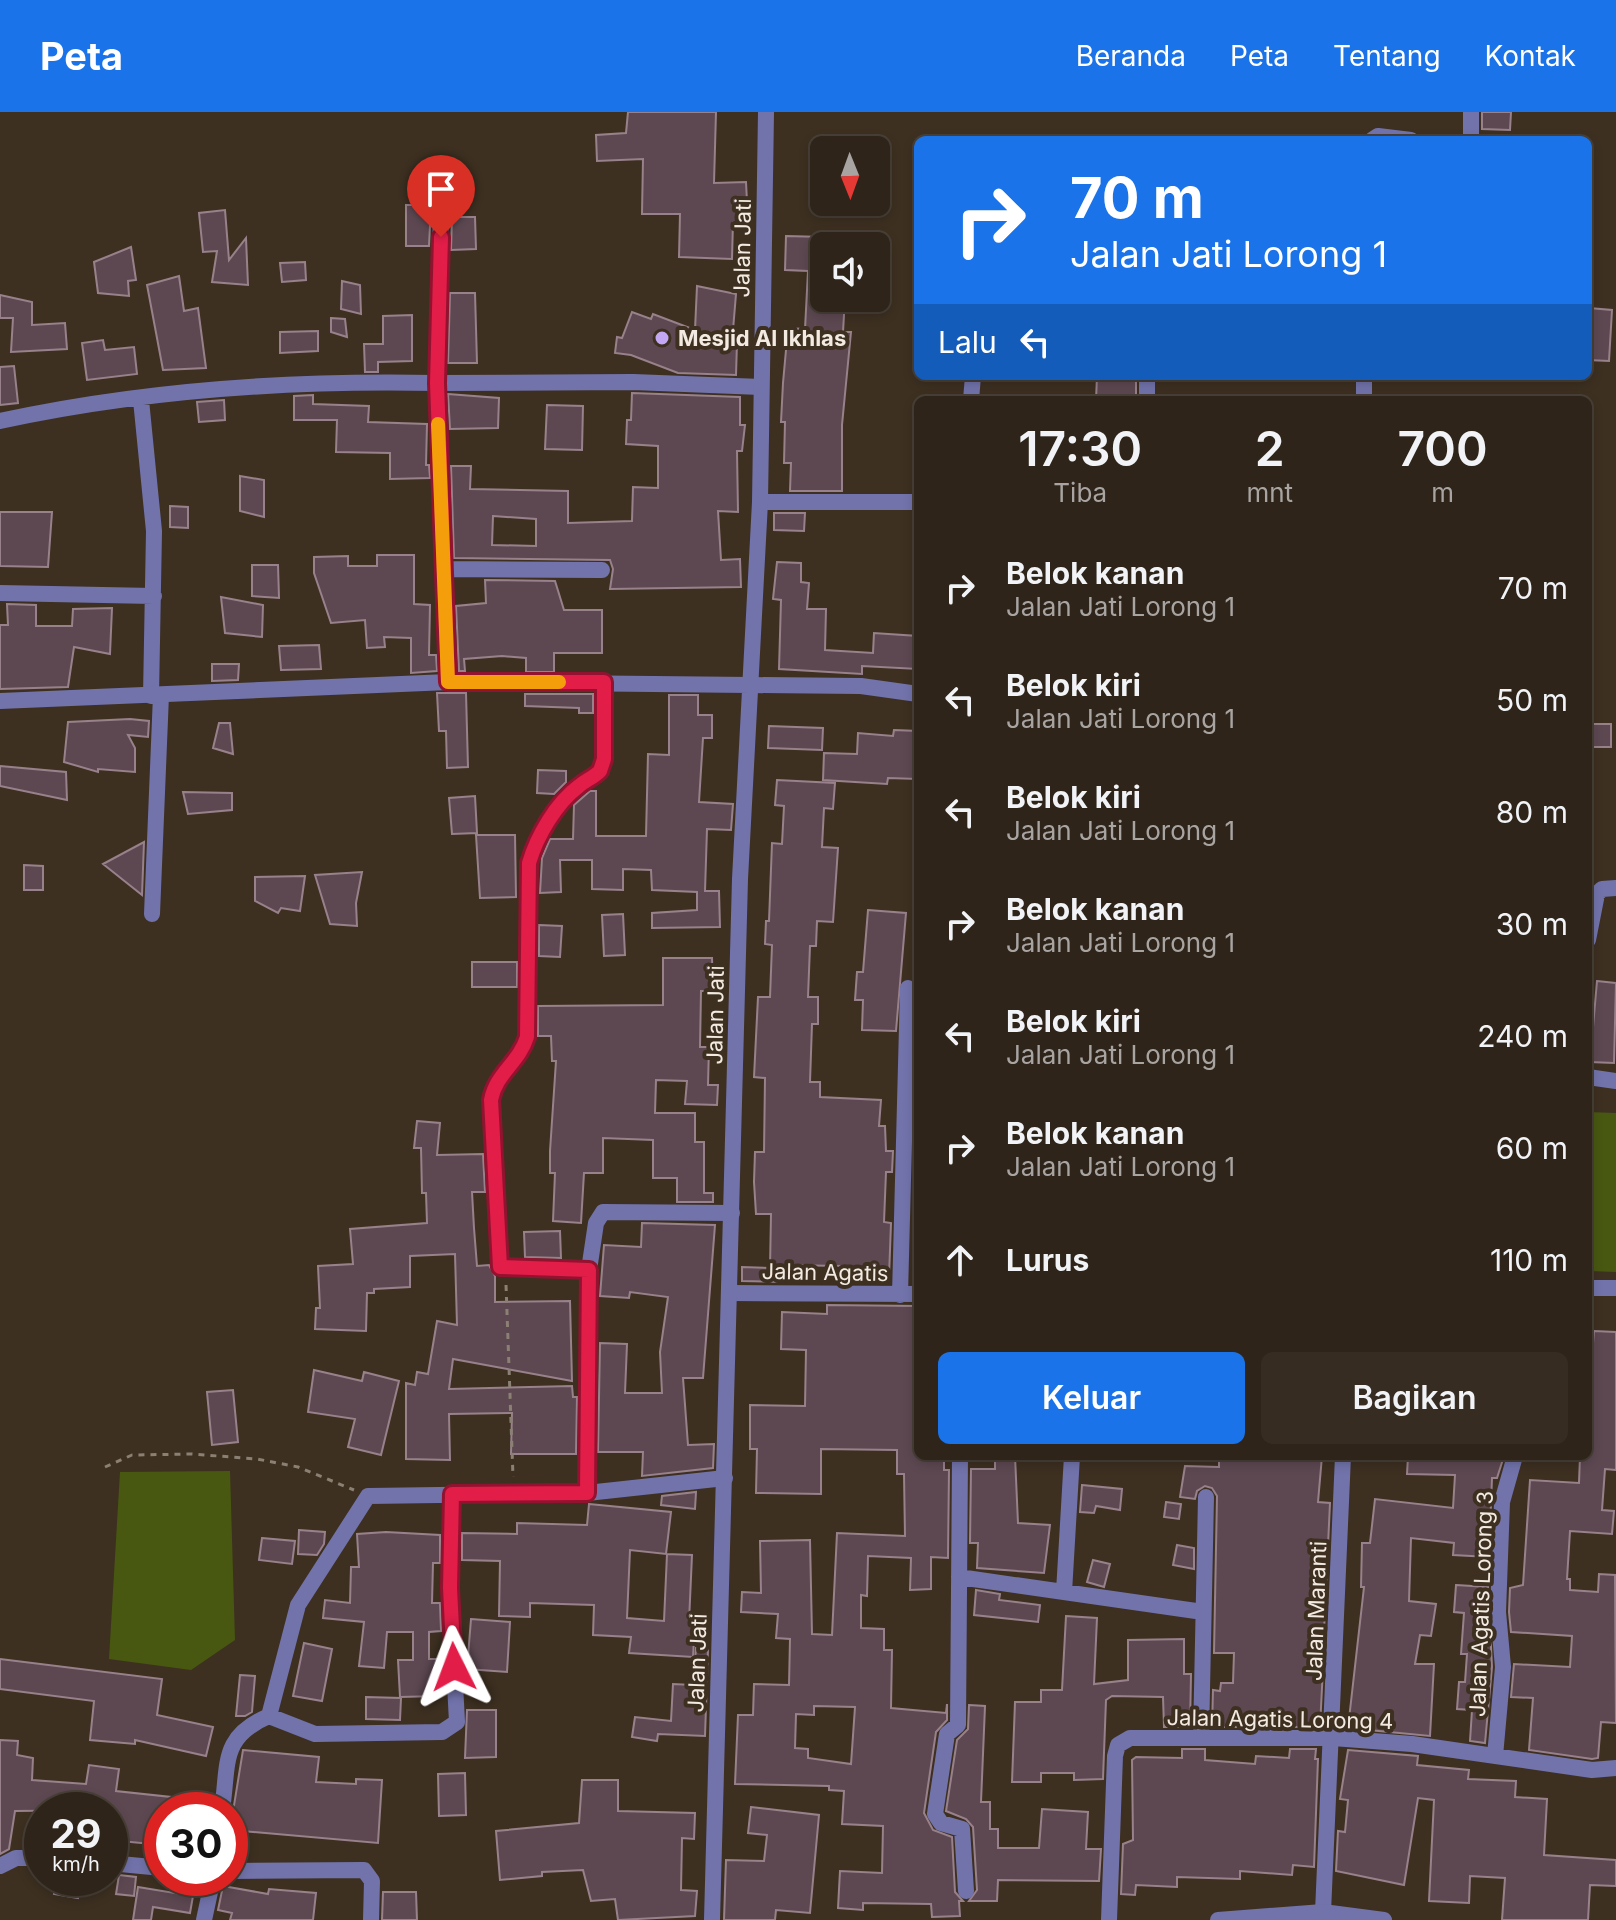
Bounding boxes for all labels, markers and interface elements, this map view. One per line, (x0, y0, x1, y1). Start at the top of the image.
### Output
text: Peta (40, 33, 123, 79)
text: Beranda (1076, 39, 1186, 73)
text: Peta (1230, 39, 1289, 73)
text: Tentang (1333, 39, 1441, 73)
text: Kontak (1485, 39, 1576, 73)
north arrow (810, 136, 890, 216)
map controls (810, 136, 890, 312)
pin (407, 155, 475, 237)
text: 70 m (1070, 164, 1204, 232)
icon: arrive (419, 167, 463, 211)
icon: right (938, 168, 1042, 272)
street label: Jalan Jati (728, 198, 756, 298)
button: sound (810, 232, 890, 312)
text: Jalan Jati Lorong 1 (1070, 232, 1387, 276)
icon: left (1013, 320, 1057, 364)
text: Lalu (938, 324, 997, 360)
place label: Mesjid Al Ikhlas (678, 325, 846, 351)
marker: Mesjid Al Ikhlas (653, 329, 671, 347)
text: 17:30 (1018, 419, 1142, 478)
text: 2 (1255, 419, 1285, 478)
text: 700 (1397, 419, 1488, 478)
text: Tiba (1053, 477, 1107, 508)
text: mnt (1246, 477, 1293, 508)
text: m (1431, 477, 1454, 508)
text: Belok kanan (1006, 555, 1184, 591)
icon: right (938, 566, 982, 610)
text: 70 m (1498, 570, 1568, 606)
text: Jalan Jati Lorong 1 (1006, 591, 1235, 622)
text: Belok kiri (1006, 667, 1141, 703)
icon: left (938, 678, 982, 722)
text: 50 m (1496, 682, 1568, 718)
text: Jalan Jati Lorong 1 (1006, 703, 1235, 734)
text: Belok kiri (1006, 779, 1141, 815)
icon: left (938, 790, 982, 834)
text: 80 m (1496, 794, 1568, 830)
text: Jalan Jati Lorong 1 (1006, 815, 1235, 846)
text: Belok kanan (1006, 891, 1184, 927)
icon: right (938, 902, 982, 946)
text: 30 m (1496, 906, 1568, 942)
text: Jalan Jati Lorong 1 (1006, 927, 1235, 958)
street label: Jalan Jati (701, 965, 729, 1065)
text: Belok kiri (1006, 1003, 1141, 1039)
icon: left (938, 1014, 982, 1058)
text: 240 m (1477, 1018, 1568, 1054)
text: Jalan Jati Lorong 1 (1006, 1039, 1235, 1070)
text: Belok kanan (1006, 1115, 1184, 1151)
icon: right (938, 1126, 982, 1170)
text: 60 m (1496, 1130, 1568, 1166)
text: Jalan Jati Lorong 1 (1006, 1151, 1235, 1182)
icon: ahead (938, 1238, 982, 1282)
text: Lurus (1006, 1242, 1089, 1278)
text: 110 m (1490, 1242, 1568, 1278)
street label: Jalan Agatis (761, 1258, 889, 1286)
button: Keluar (938, 1352, 1245, 1444)
button: Bagikan (1261, 1352, 1568, 1444)
street label: Jalan Agatis Lorong 3 (1464, 1491, 1498, 1717)
street label: Jalan Maranti (1301, 1541, 1331, 1681)
street label: Jalan Jati (682, 1613, 712, 1713)
position arrow (412, 1625, 496, 1709)
street label: Jalan Agatis Lorong 4 (1166, 1704, 1394, 1734)
speed limit sign: 30 (144, 1792, 248, 1896)
text: 29 (50, 1809, 102, 1858)
text: km/h (52, 1852, 100, 1876)

